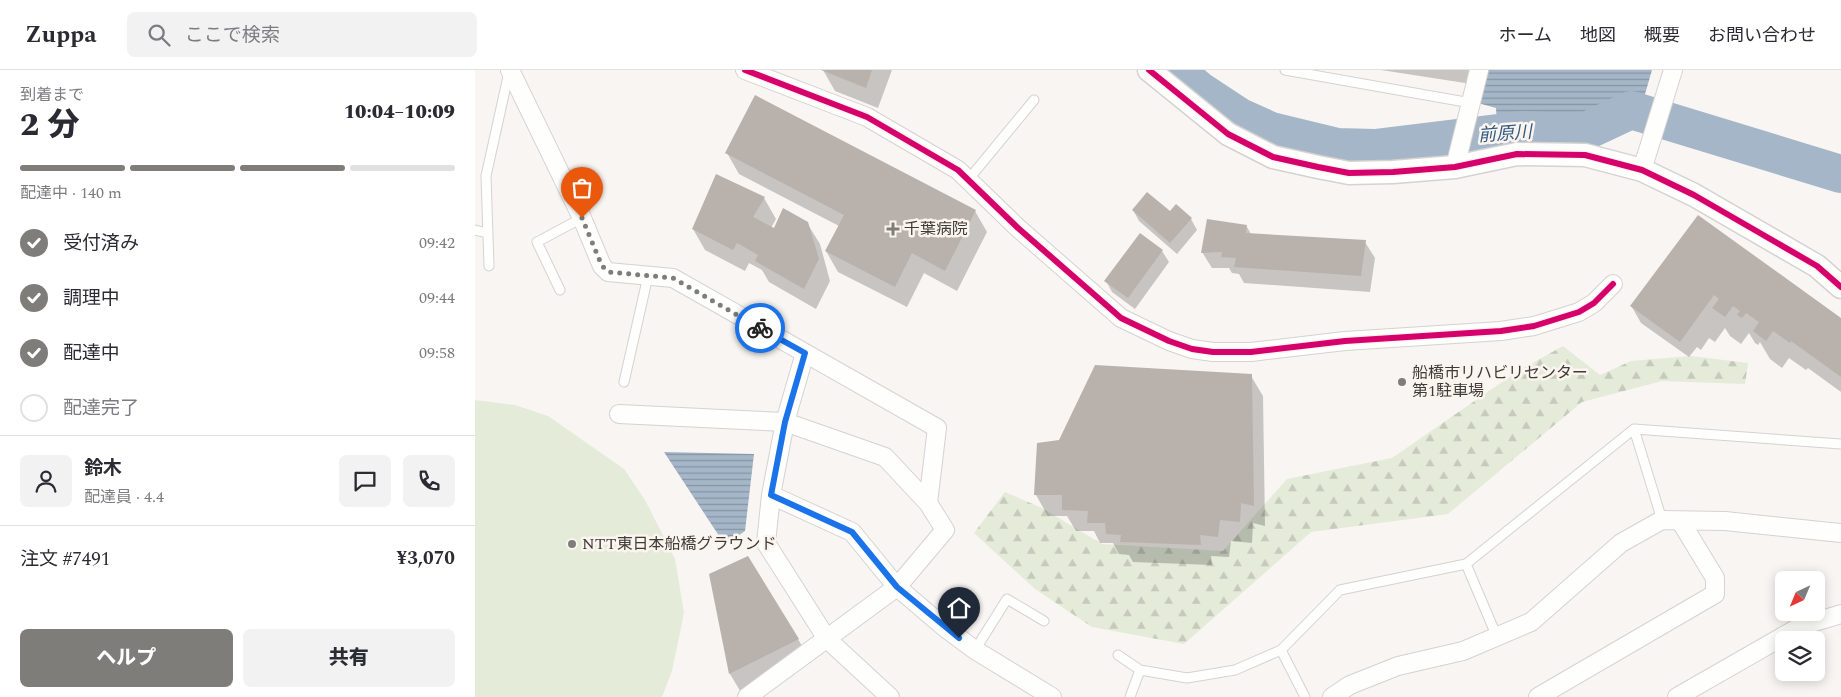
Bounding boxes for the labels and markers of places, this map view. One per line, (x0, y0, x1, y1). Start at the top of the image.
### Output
pin (561, 167, 603, 218)
place label: 千葉病院 (904, 217, 968, 241)
marker: 千葉病院 (886, 222, 900, 236)
place label: 船橋市リハビリセンター 第1駐車場 (1412, 361, 1588, 403)
marker: 船橋市リハビリセンター 第1駐車場 (1396, 376, 1408, 388)
place label: NTT東日本船橋グラウンド (582, 532, 777, 556)
marker: NTT東日本船橋グラウンド (566, 538, 578, 550)
pin (938, 587, 980, 638)

